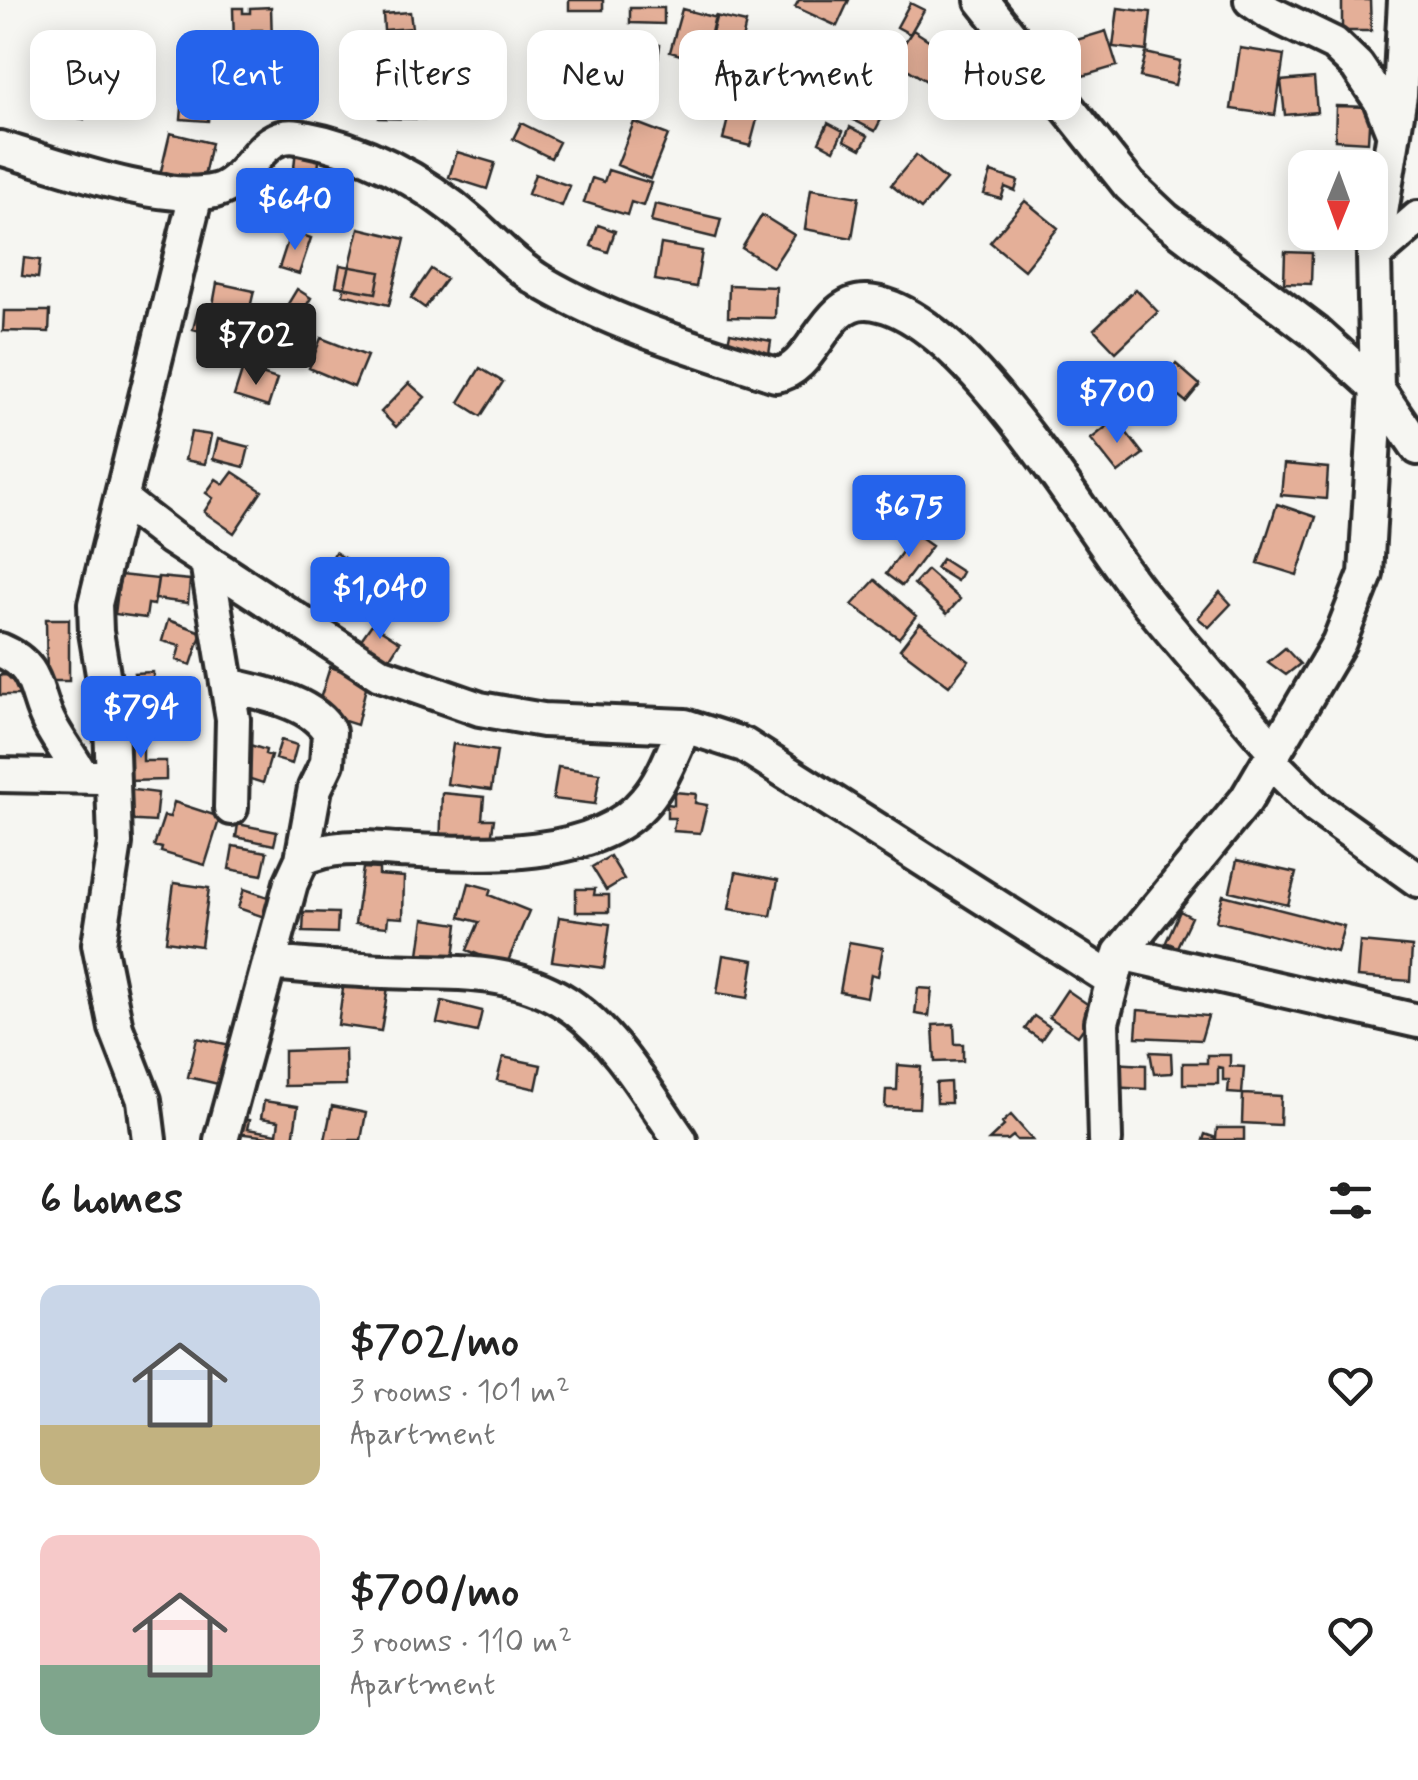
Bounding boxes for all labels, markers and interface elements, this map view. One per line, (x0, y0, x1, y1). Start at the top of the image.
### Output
chip: Buy (30, 30, 156, 120)
chip: Rent (176, 30, 319, 120)
chip: Filters (339, 30, 507, 120)
chip: New (527, 30, 659, 120)
chip: Apartment (679, 30, 908, 120)
chip: House (928, 30, 1081, 120)
north arrow (1288, 150, 1388, 250)
map controls (1288, 150, 1388, 250)
pin: $640 (236, 168, 354, 253)
text: $640 (258, 179, 332, 221)
pin: $702 (197, 303, 315, 388)
text: $702 (218, 314, 294, 356)
pin: $700 (1058, 361, 1176, 446)
text: $700 (1079, 372, 1155, 414)
pin: $675 (850, 475, 968, 560)
text: $675 (874, 486, 944, 528)
pin: $1,040 (299, 557, 461, 642)
text: $1,040 (332, 568, 428, 610)
pin: $794 (82, 676, 200, 761)
text: $794 (103, 687, 179, 729)
text: 6 homes (40, 1173, 183, 1228)
icon: filters (1323, 1173, 1378, 1228)
text: $702/mo (350, 1316, 519, 1371)
icon: home (120, 1325, 240, 1445)
icon: heart (1323, 1358, 1378, 1413)
text: 3 rooms · 101 m² (350, 1371, 570, 1413)
text: Apartment (350, 1413, 495, 1455)
text: $700/mo (350, 1566, 519, 1621)
icon: home (120, 1575, 240, 1695)
icon: heart (1323, 1608, 1378, 1663)
text: 3 rooms · 110 m² (350, 1621, 572, 1663)
text: Apartment (350, 1663, 495, 1705)

